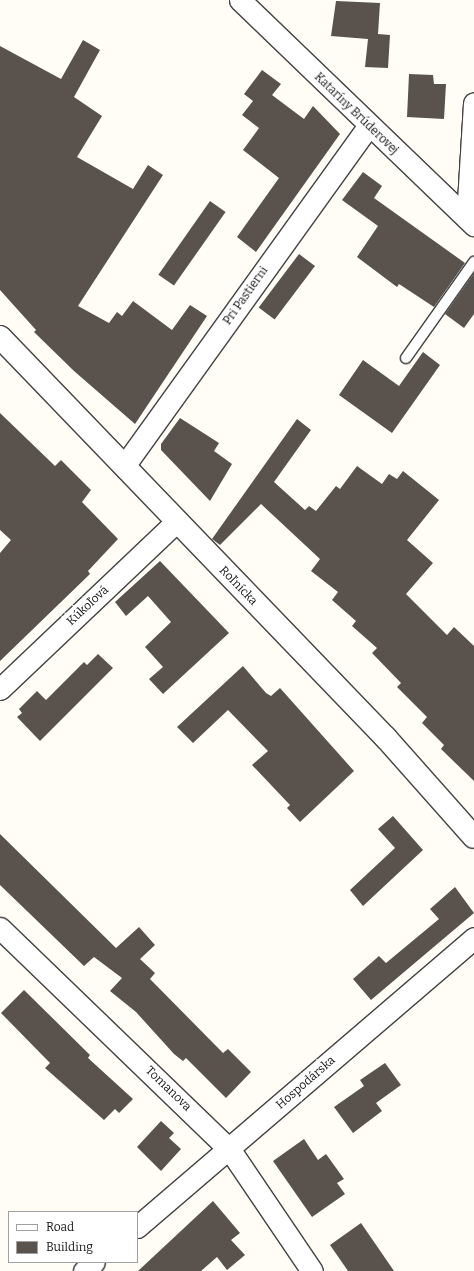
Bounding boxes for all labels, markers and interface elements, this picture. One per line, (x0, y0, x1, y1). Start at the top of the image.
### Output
street label: Kataríny Brúderovej (311, 70, 401, 158)
street label: Pri Pastierni (221, 264, 271, 328)
street label: Roľnícka (216, 564, 260, 608)
street label: Kúkoľová (64, 583, 112, 629)
street label: Hospodárska (274, 1053, 338, 1113)
street label: Tomanova (142, 1064, 194, 1114)
legend (8, 1211, 138, 1263)
text: Road (46, 1220, 74, 1234)
text: Building (46, 1240, 93, 1254)

